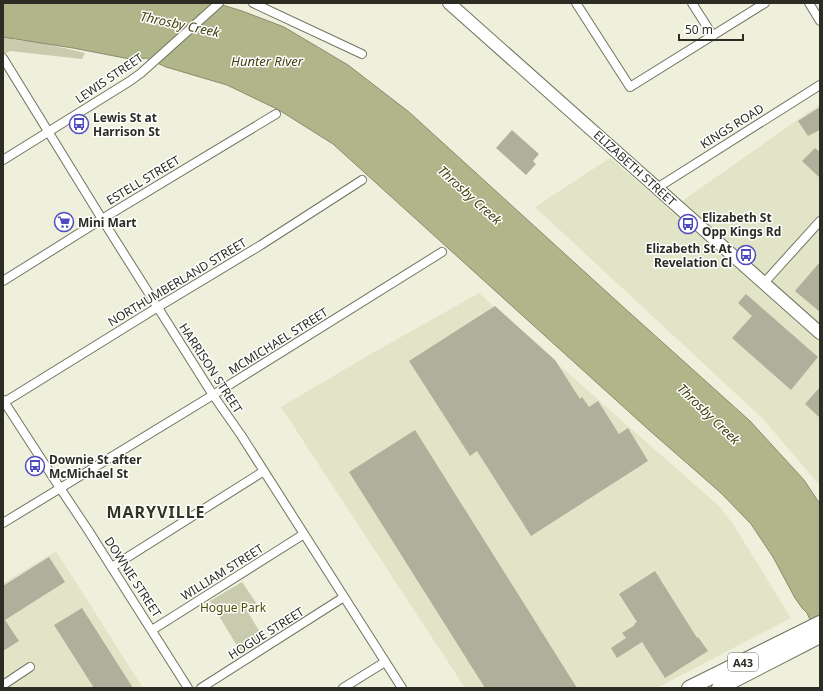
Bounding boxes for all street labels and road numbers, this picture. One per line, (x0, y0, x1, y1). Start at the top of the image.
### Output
street label: LEWIS STREET (72, 49, 147, 107)
street label: KINGS ROAD (697, 100, 767, 152)
street label: ELIZABETH STREET (590, 126, 680, 210)
street label: ESTELL STREET (103, 151, 183, 209)
street label: NORTHUMBERLAND STREET (105, 234, 250, 330)
street label: MCMICHAEL STREET (225, 303, 331, 379)
street label: HARRISON STREET (175, 320, 247, 417)
street label: DOWNIE STREET (101, 533, 166, 621)
street label: WILLIAM STREET (178, 540, 267, 604)
street label: HOGUE STREET (225, 603, 307, 663)
road number: A43 (728, 653, 758, 671)

